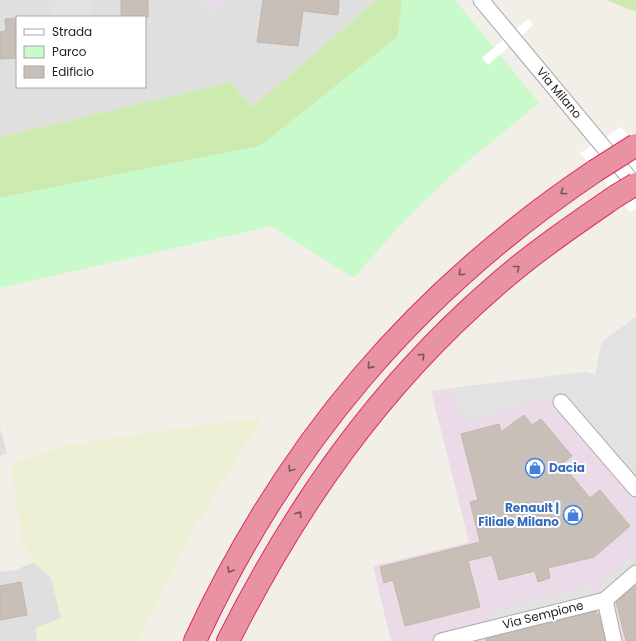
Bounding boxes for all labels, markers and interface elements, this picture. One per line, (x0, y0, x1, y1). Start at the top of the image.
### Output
legend (16, 16, 146, 88)
text: Strada (52, 23, 92, 40)
text: Parco (52, 43, 87, 60)
text: Edificio (52, 63, 94, 80)
street label: Via Milano (533, 63, 586, 122)
one-way arrow (560, 188, 567, 195)
one-way arrow (512, 266, 520, 273)
one-way arrow (458, 269, 466, 276)
one-way arrow (417, 353, 424, 361)
one-way arrow (367, 361, 375, 369)
shop icon: Dacia (524, 457, 546, 479)
place label: Dacia (549, 459, 585, 476)
one-way arrow (289, 465, 296, 472)
place label: Renault | Filiale Milano (478, 499, 559, 530)
shop icon: Renault | Filiale Milano (562, 504, 584, 526)
one-way arrow (294, 511, 302, 518)
one-way arrow (228, 566, 235, 573)
street label: Via Sempione (501, 596, 585, 633)

